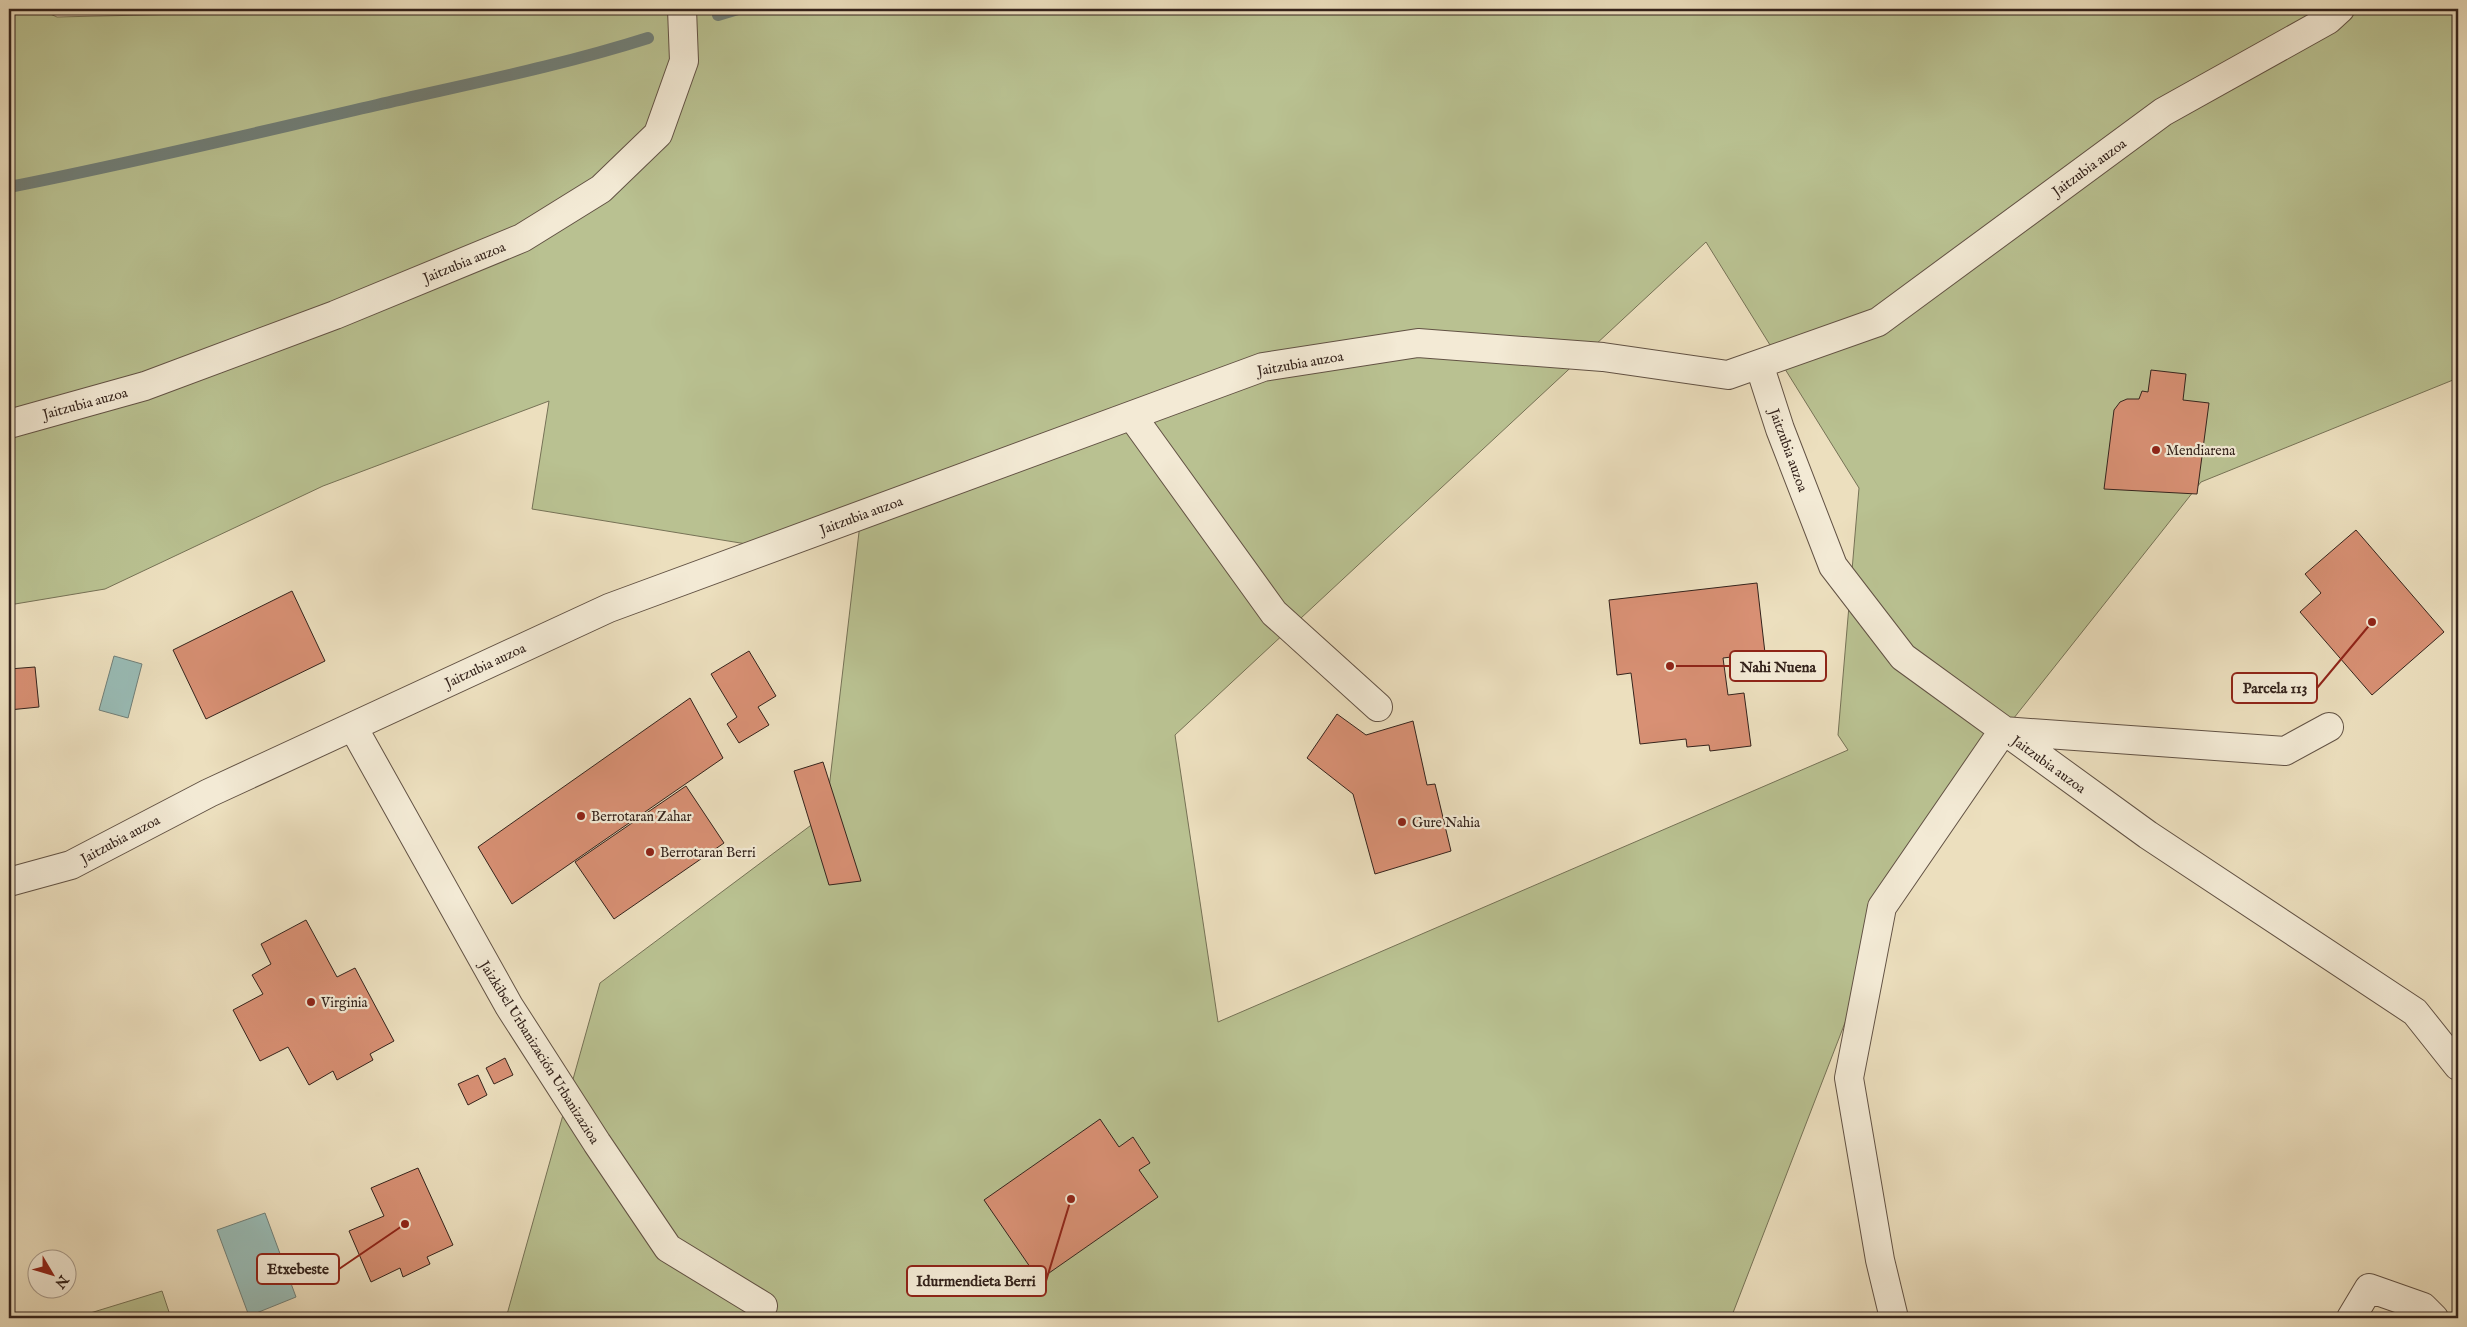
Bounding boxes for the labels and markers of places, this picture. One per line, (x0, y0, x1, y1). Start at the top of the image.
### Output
place label: Mendiarena (2166, 442, 2236, 460)
marker: Mendiarena (2150, 444, 2162, 456)
callout: Nahi Nuena (1730, 651, 1826, 681)
callout: Parcela 113 (2232, 673, 2317, 703)
place label: Berrotaran Zahar (591, 808, 692, 826)
marker: Berrotaran Zahar (575, 810, 587, 822)
place label: Gure Nahia (1412, 814, 1481, 832)
marker: Gure Nahia (1396, 816, 1408, 828)
place label: Berrotaran Berri (660, 844, 756, 862)
marker: Berrotaran Berri (644, 846, 656, 858)
place label: Virginia (320, 994, 369, 1012)
marker: Virginia (305, 996, 317, 1008)
callout: Etxebeste (257, 1254, 339, 1284)
callout: Idurmendieta Berri (907, 1266, 1046, 1296)

